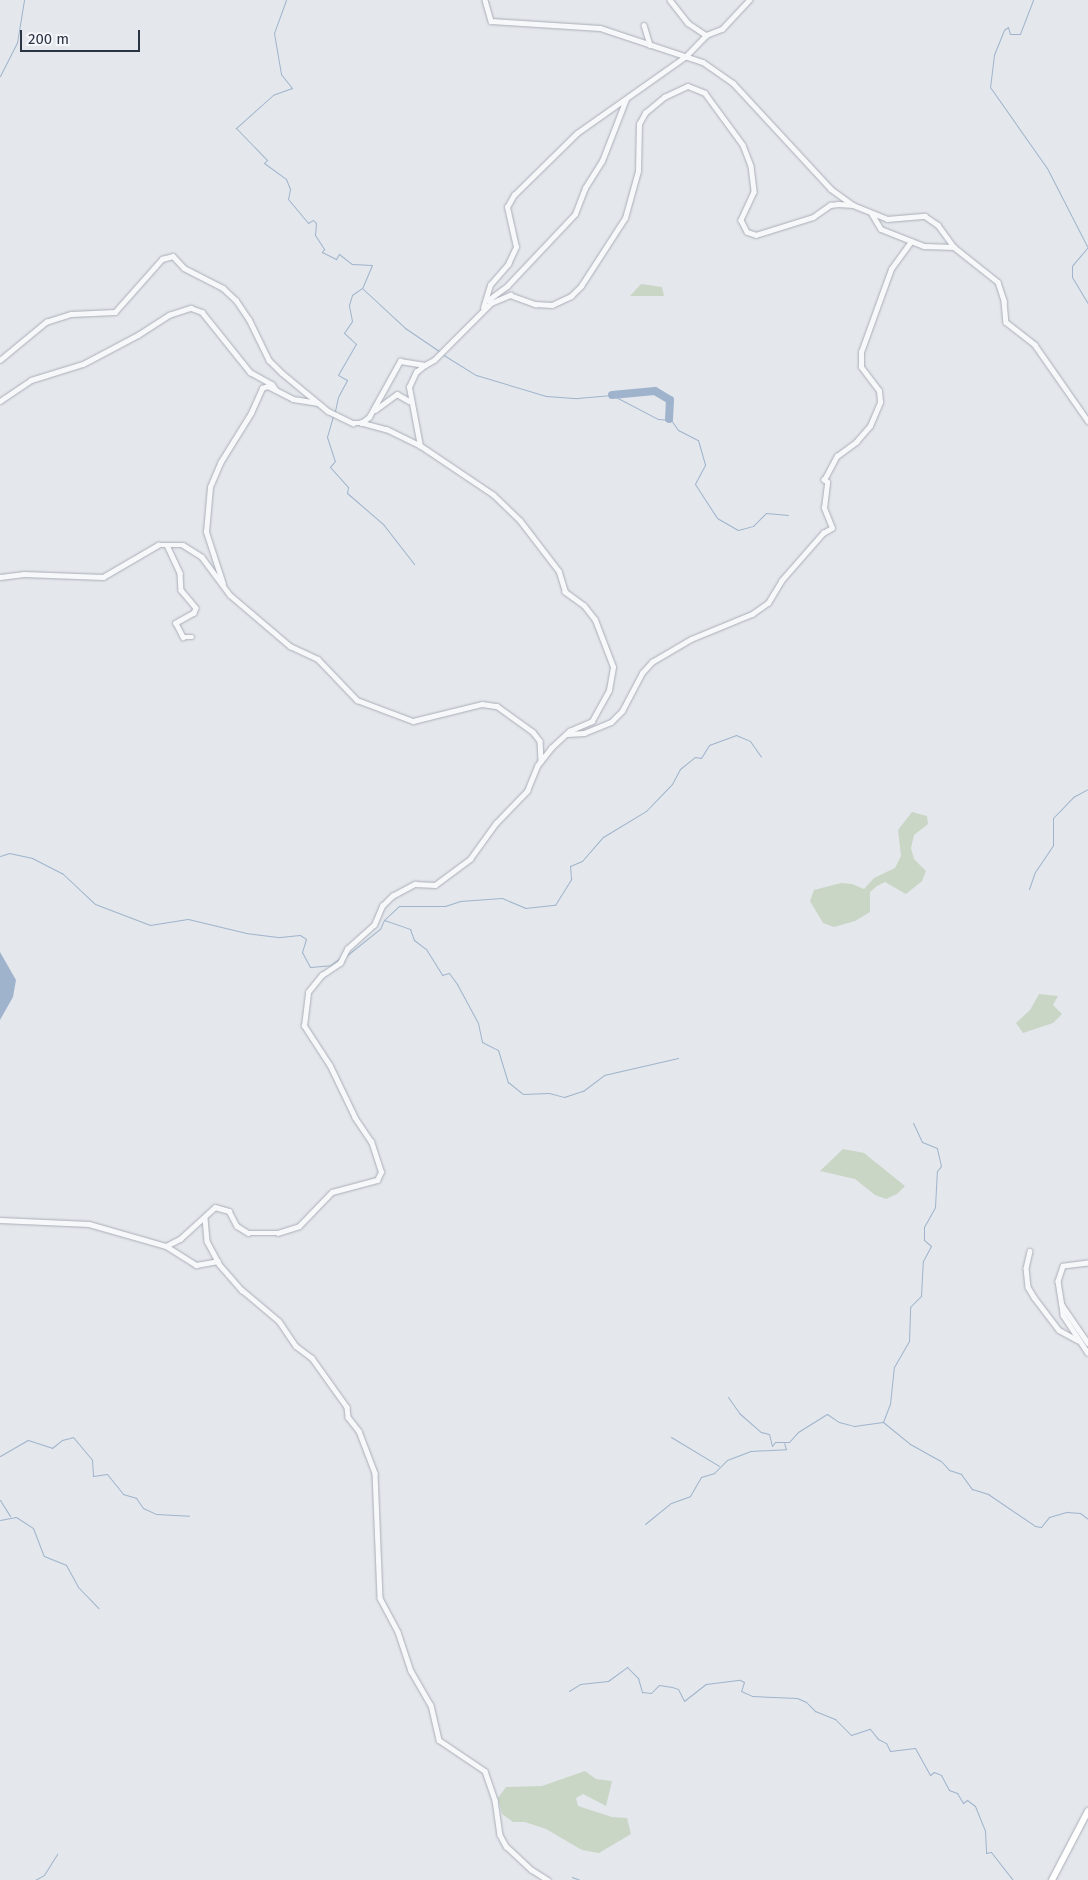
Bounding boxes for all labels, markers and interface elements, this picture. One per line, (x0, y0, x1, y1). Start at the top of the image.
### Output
scale bar (22, 20, 142, 52)
text: 200 m (28, 30, 69, 48)

